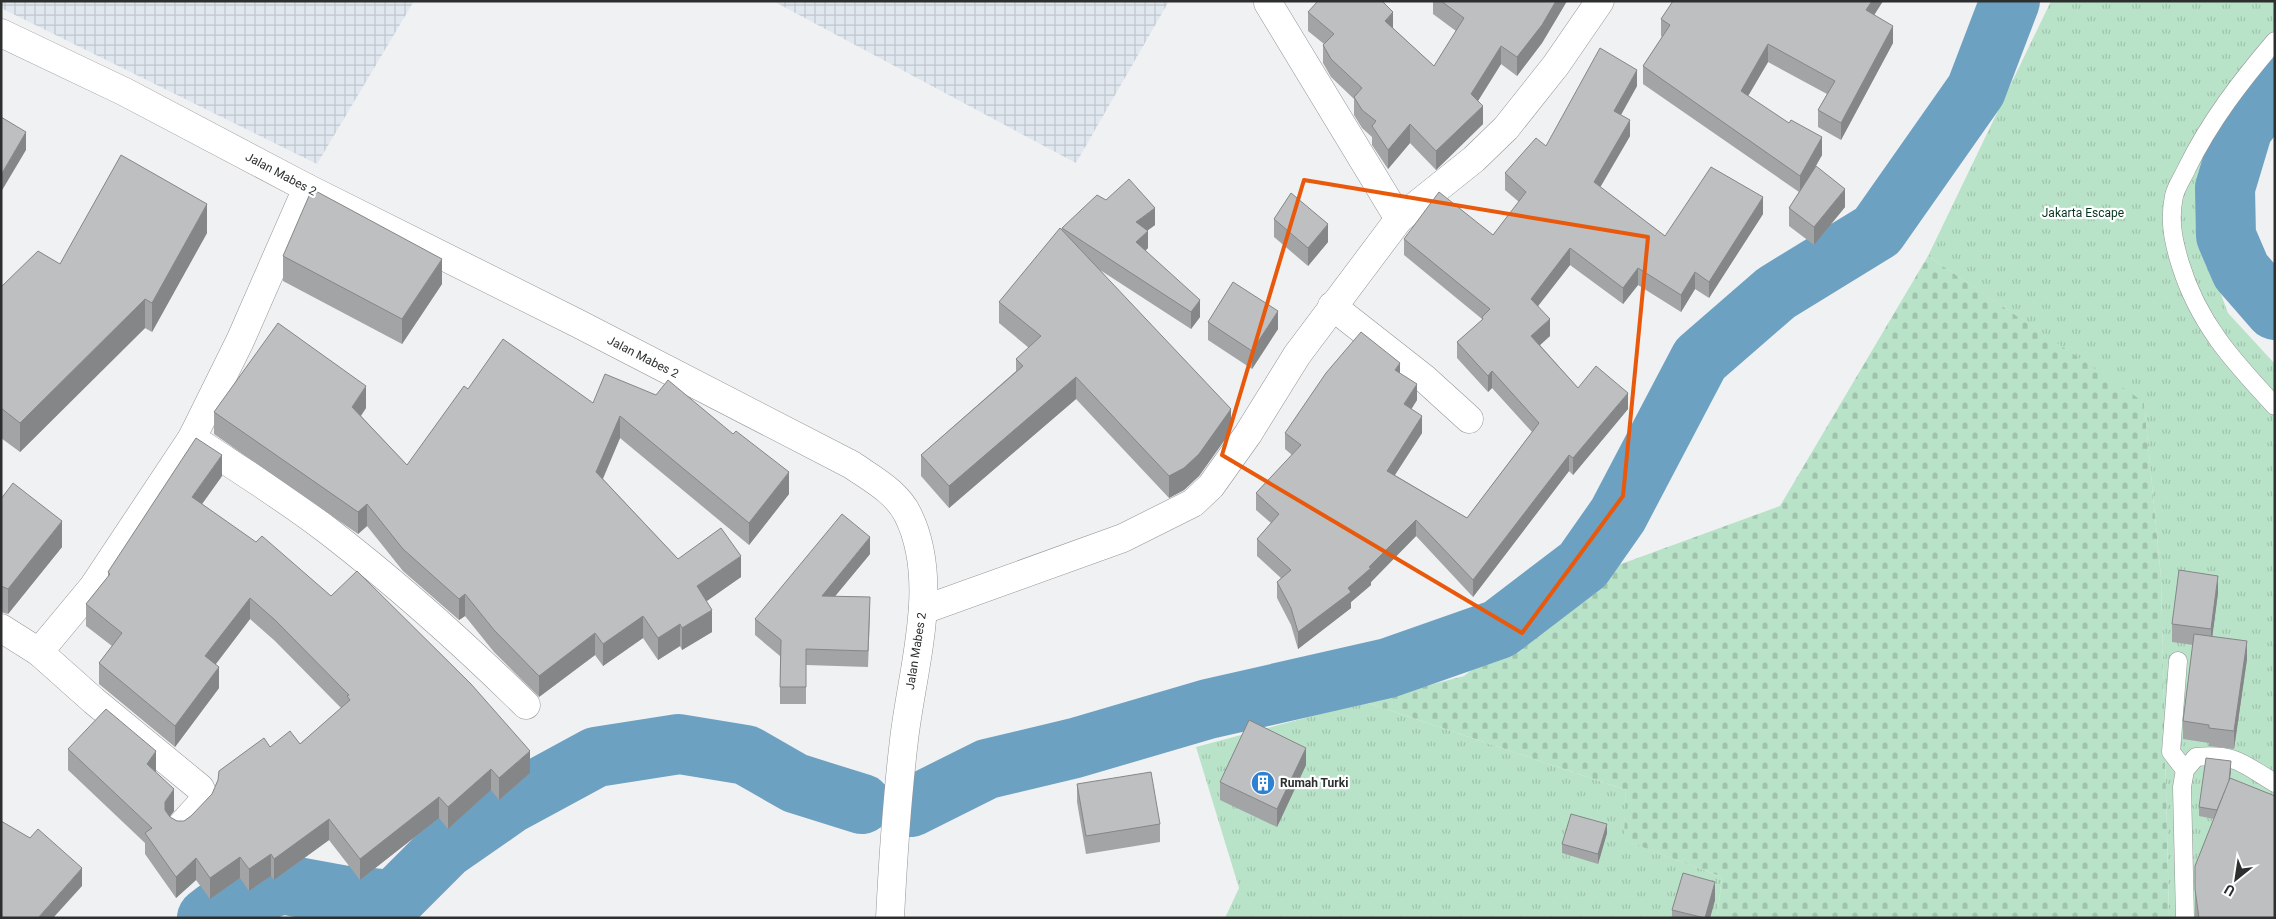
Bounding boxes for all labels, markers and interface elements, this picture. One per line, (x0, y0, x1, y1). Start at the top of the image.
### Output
street label: Jalan Mabes 2 (243, 149, 319, 199)
park label: Jakarta Escape (2042, 206, 2124, 220)
street label: Jalan Mabes 2 (605, 333, 681, 381)
street label: Jalan Mabes 2 (903, 611, 929, 691)
building icon: Rumah Turki (1250, 770, 1276, 796)
place label: Rumah Turki (1280, 776, 1348, 790)
north arrow (2211, 854, 2261, 904)
text: U (2222, 881, 2237, 899)

